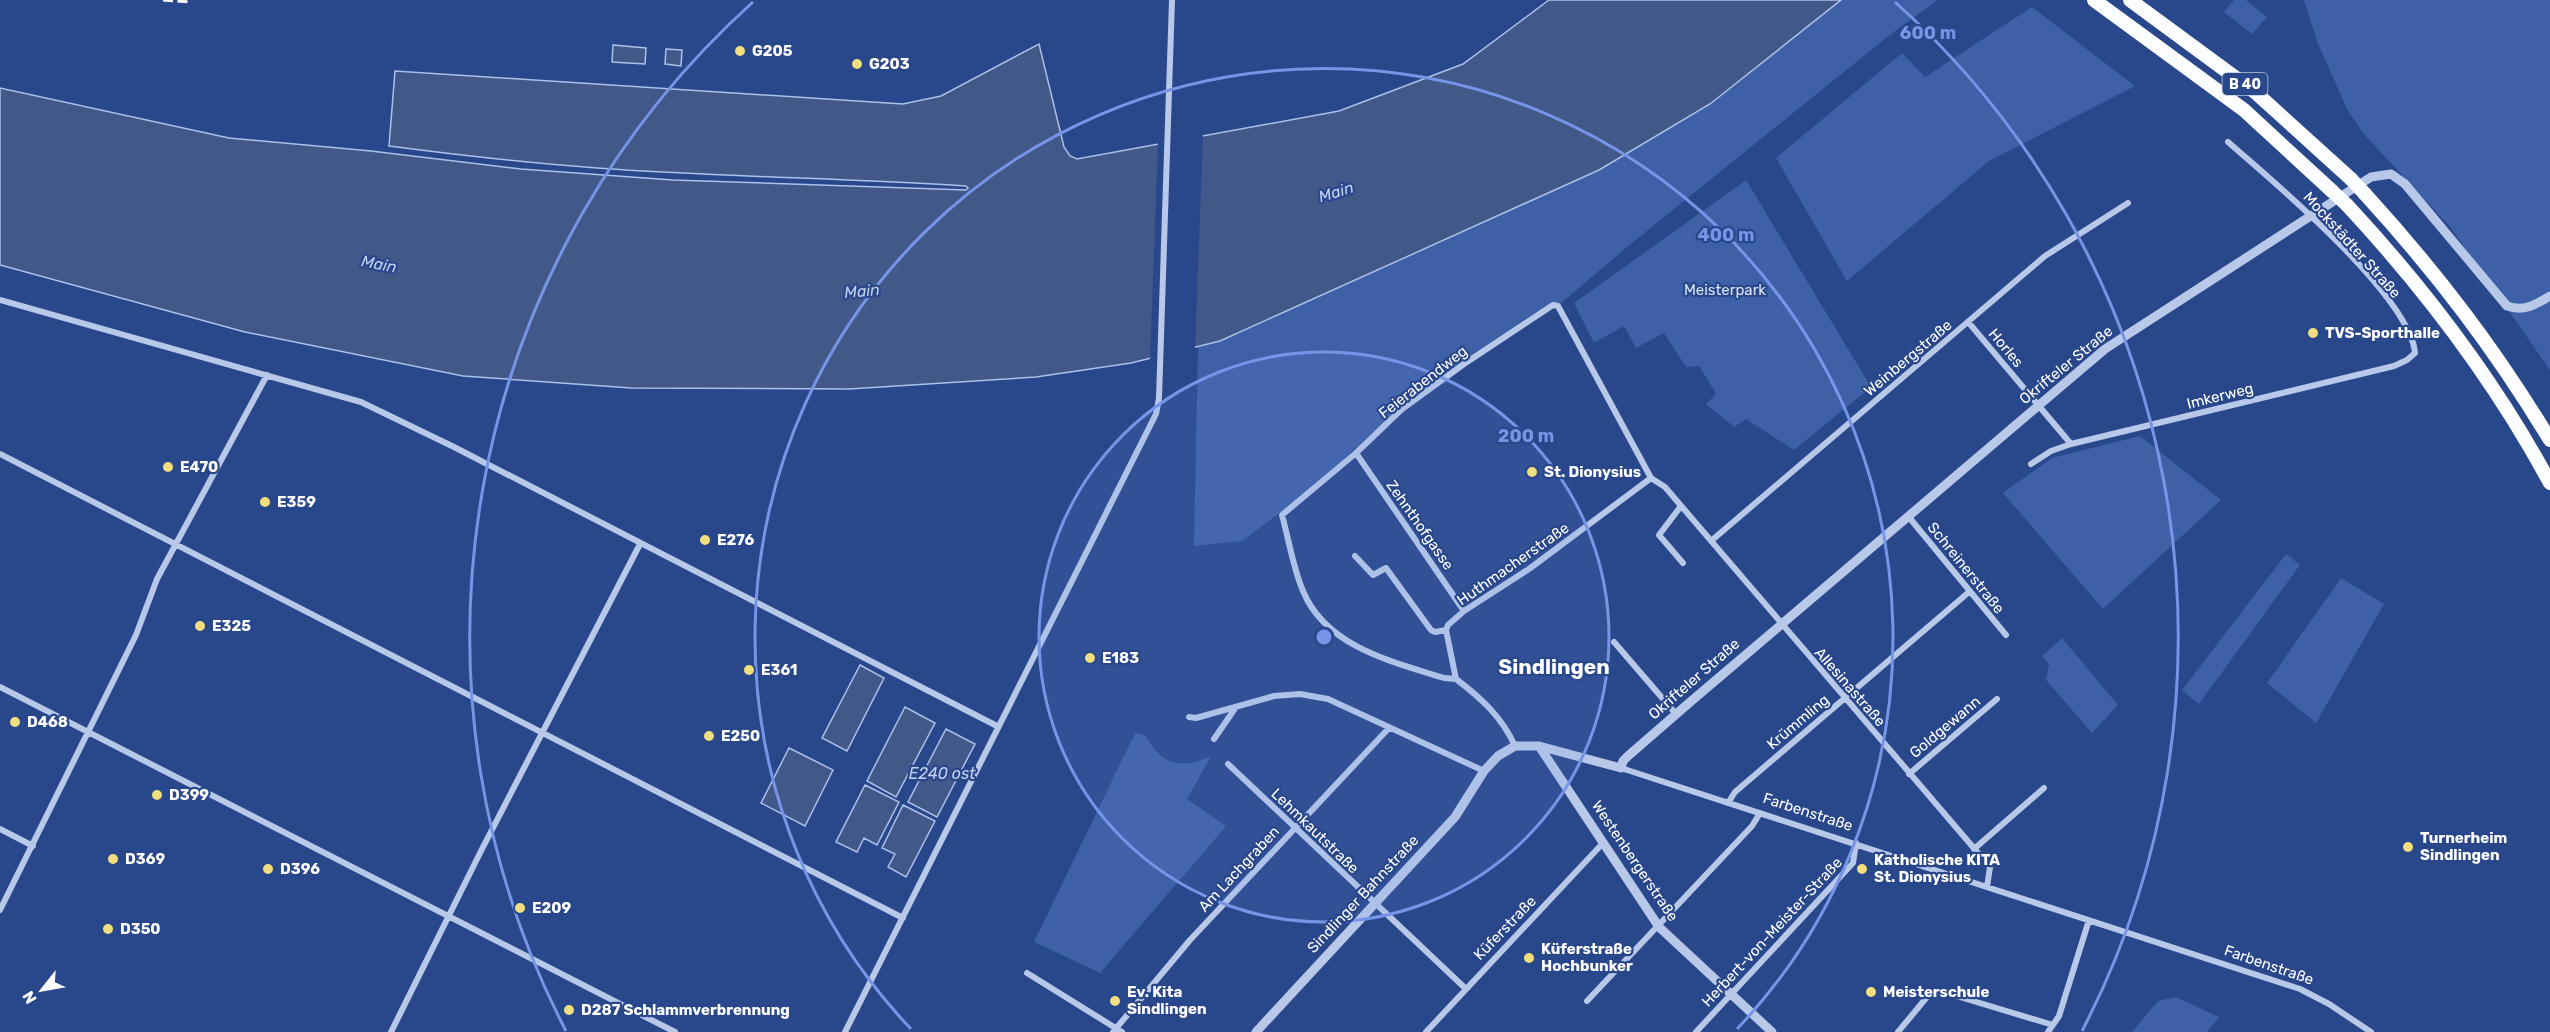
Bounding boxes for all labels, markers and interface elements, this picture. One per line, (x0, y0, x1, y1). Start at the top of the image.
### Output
text: 600 m (1900, 22, 1956, 44)
place label: G205 (752, 42, 793, 60)
marker: G205 (733, 44, 747, 58)
place label: G203 (869, 55, 910, 73)
marker: G203 (850, 57, 864, 71)
road number: B 40 (2222, 73, 2268, 95)
water label: Main (1316, 178, 1356, 206)
street label: Mockstädter Straße (2300, 188, 2404, 302)
text: 400 m (1697, 224, 1755, 246)
water label: Main (360, 251, 398, 277)
water label: Main (843, 280, 881, 302)
park label: Meisterpark (1684, 281, 1766, 299)
street label: Weinbergstraße (1860, 316, 1956, 400)
street label: Okrifteler Straße (2016, 322, 2116, 408)
place label: TVS-Sporthalle (2325, 324, 2440, 342)
street label: Horles (1985, 325, 2027, 371)
marker: TVS-Sporthalle (2306, 326, 2320, 340)
street label: Feierabendweg (1375, 342, 1471, 422)
street label: Imkerweg (2185, 379, 2255, 413)
text: 200 m (1498, 425, 1554, 447)
place label: E470 (180, 458, 218, 476)
marker: E470 (161, 460, 175, 474)
place label: St. Dionysius (1544, 463, 1641, 481)
marker: St. Dionysius (1525, 465, 1539, 479)
street label: Zehnthofgasse (1382, 477, 1458, 573)
place label: E359 (277, 493, 316, 511)
marker: E359 (258, 495, 272, 509)
street label: Huthmacherstraße (1454, 519, 1572, 609)
street label: Schreinerstraße (1924, 519, 2008, 617)
place label: E276 (717, 531, 755, 549)
marker: E276 (698, 533, 712, 547)
place label: E325 (212, 617, 251, 635)
marker: E325 (193, 619, 207, 633)
centre of rings (1314, 627, 1334, 647)
street label: Okrifteler Straße (1645, 635, 1743, 723)
street label: Allesinastraße (1811, 644, 1889, 730)
place label: E183 (1102, 649, 1139, 667)
marker: E183 (1083, 651, 1097, 665)
district label: Sindlingen (1498, 654, 1610, 679)
place label: E361 (761, 661, 797, 679)
marker: E361 (742, 663, 756, 677)
street label: Krümmling (1763, 691, 1833, 753)
street label: Goldgewann (1906, 692, 1984, 762)
place label: D468 (27, 713, 68, 731)
marker: D468 (8, 715, 22, 729)
place label: E250 (721, 727, 760, 745)
marker: E250 (702, 729, 716, 743)
water label: E240 ost (909, 764, 976, 783)
street label: Lehmkautstraße (1268, 785, 1362, 877)
place label: D399 (169, 786, 209, 804)
marker: D399 (150, 788, 164, 802)
street label: Farbenstraße (1761, 789, 1855, 835)
street label: Westenbergerstraße (1588, 797, 1682, 925)
street label: Am Lachgraben (1195, 822, 1283, 916)
place label: Turnerheim Sindlingen (2420, 829, 2507, 864)
street label: Sindlinger Bahnstraße (1304, 831, 1422, 957)
marker: Turnerheim Sindlingen (2401, 840, 2415, 854)
place label: D369 (125, 850, 165, 868)
place label: Katholische KITA St. Dionysius (1874, 851, 2000, 886)
marker: D369 (106, 852, 120, 866)
street label: Herbert-von-Meister-Straße (1698, 854, 1846, 1010)
place label: D396 (280, 860, 320, 878)
marker: D396 (261, 862, 275, 876)
marker: Katholische KITA St. Dionysius (1855, 862, 1869, 876)
street label: Küferstraße (1470, 892, 1540, 964)
place label: E209 (532, 899, 572, 917)
marker: E209 (513, 901, 527, 915)
place label: D350 (120, 920, 161, 938)
marker: D350 (101, 922, 115, 936)
place label: Küferstraße Hochbunker (1541, 940, 1633, 975)
street label: Farbenstraße (2222, 941, 2316, 989)
marker: Küferstraße Hochbunker (1522, 951, 1536, 965)
north arrow (12, 960, 72, 1020)
place label: Ev. Kita Sindlingen (1127, 983, 1207, 1018)
place label: Meisterschule (1883, 983, 1989, 1001)
marker: Meisterschule (1864, 985, 1878, 999)
text: N (18, 988, 41, 1007)
marker: Ev. Kita Sindlingen (1108, 994, 1122, 1008)
place label: D287 Schlammverbrennung (581, 1001, 790, 1019)
marker: D287 Schlammverbrennung (562, 1003, 576, 1017)

